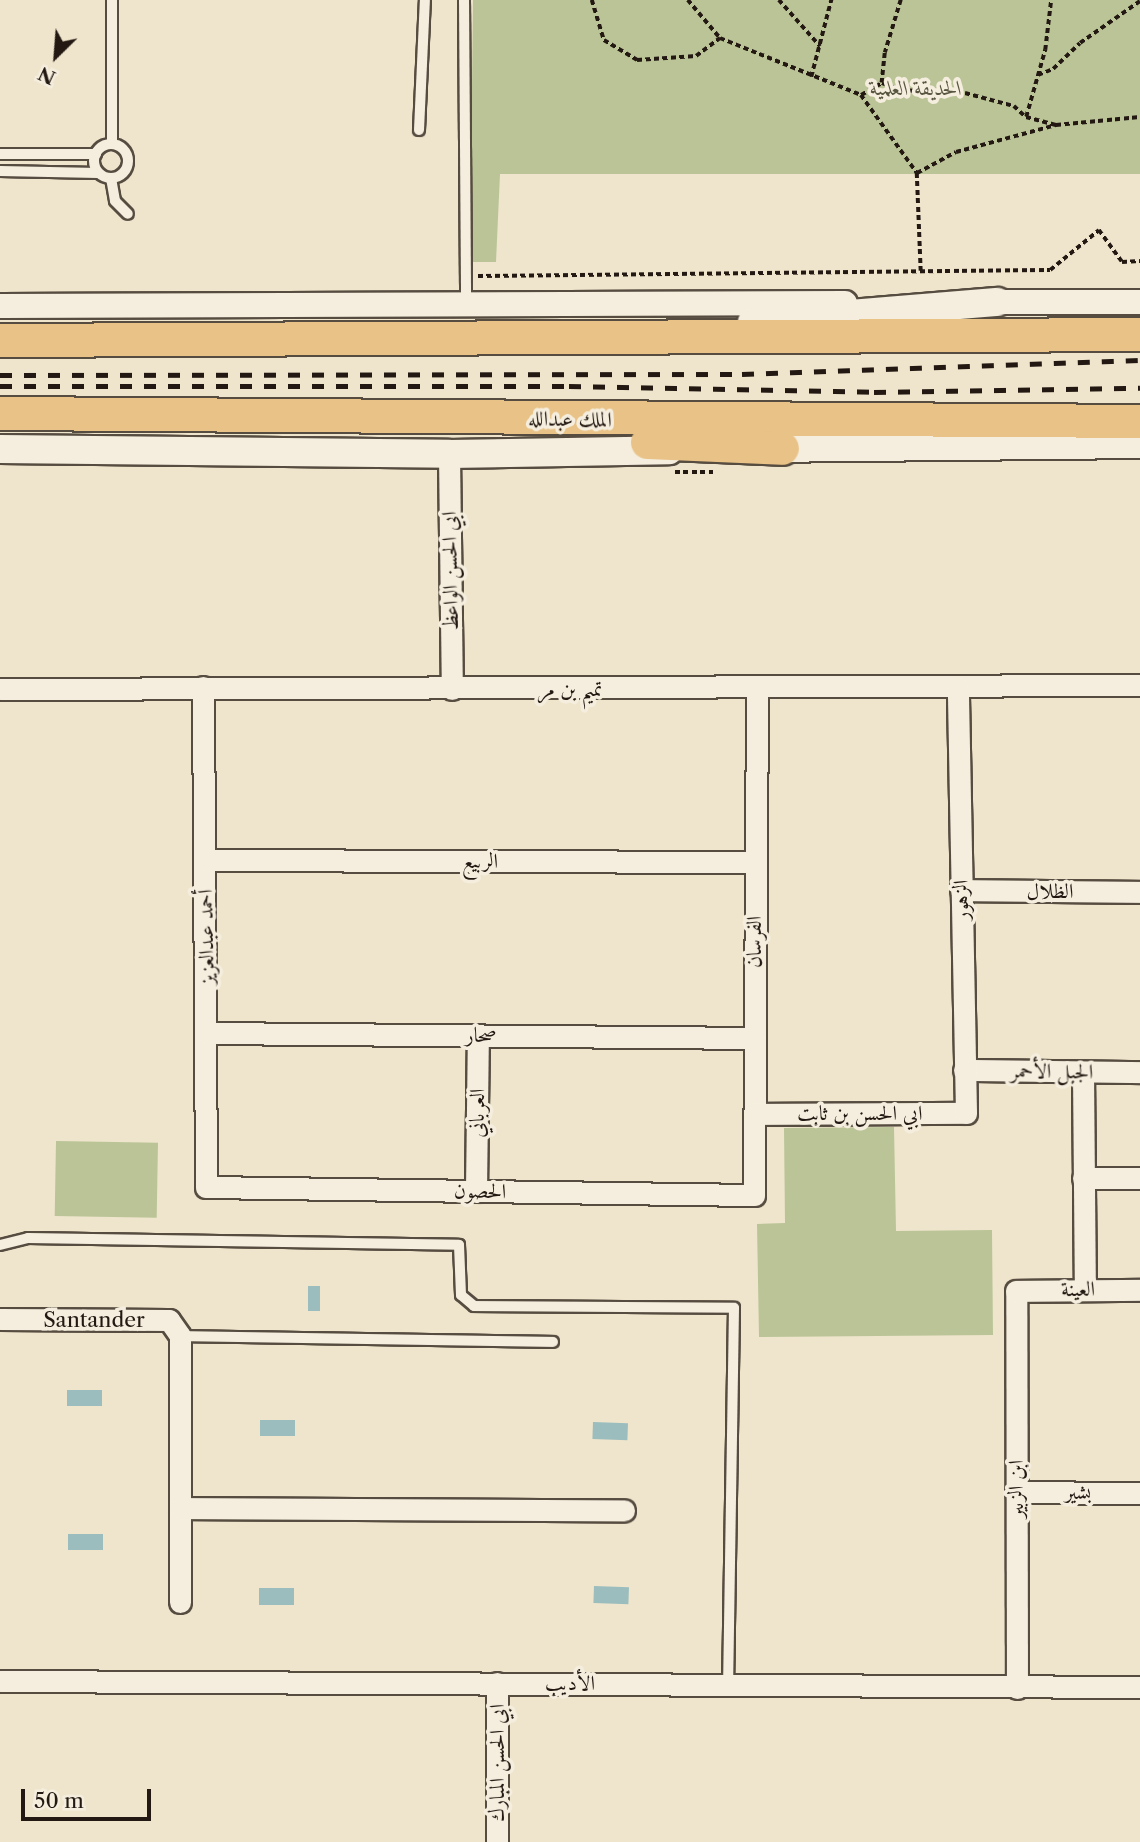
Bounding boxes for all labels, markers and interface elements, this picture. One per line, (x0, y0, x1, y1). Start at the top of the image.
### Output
north arrow (21, 21, 91, 91)
text: N (35, 62, 59, 89)
park label: الحديقة العلمية (870, 75, 962, 101)
street label: الملك عبدالله (528, 406, 612, 432)
street label: ابي الحسن الواعظ (436, 511, 464, 631)
street label: تميم بن مر (537, 676, 603, 702)
street label: الربيع (462, 848, 498, 874)
street label: الظلال (1027, 878, 1073, 904)
street label: الزهور (948, 880, 974, 920)
street label: أحمد عبدالعزيز (193, 889, 219, 985)
street label: الفرسان (741, 916, 767, 968)
street label: صحار (465, 1022, 497, 1048)
street label: الجبل الأحمر (1010, 1058, 1094, 1084)
street label: العرباني (464, 1088, 490, 1138)
street label: ابي الحسن بن ثابت (797, 1100, 923, 1126)
street label: الحصون (454, 1178, 506, 1204)
street label: العينة (1061, 1276, 1095, 1302)
street label: Santander (43, 1307, 145, 1333)
street label: ابن الزبير (1003, 1460, 1029, 1518)
street label: بشير (1065, 1479, 1091, 1505)
street label: الأديب (545, 1670, 595, 1696)
street label: ابي الحسن المبارك (484, 1704, 510, 1822)
scale bar (24, 1776, 154, 1820)
text: 50 m (34, 1788, 84, 1813)

